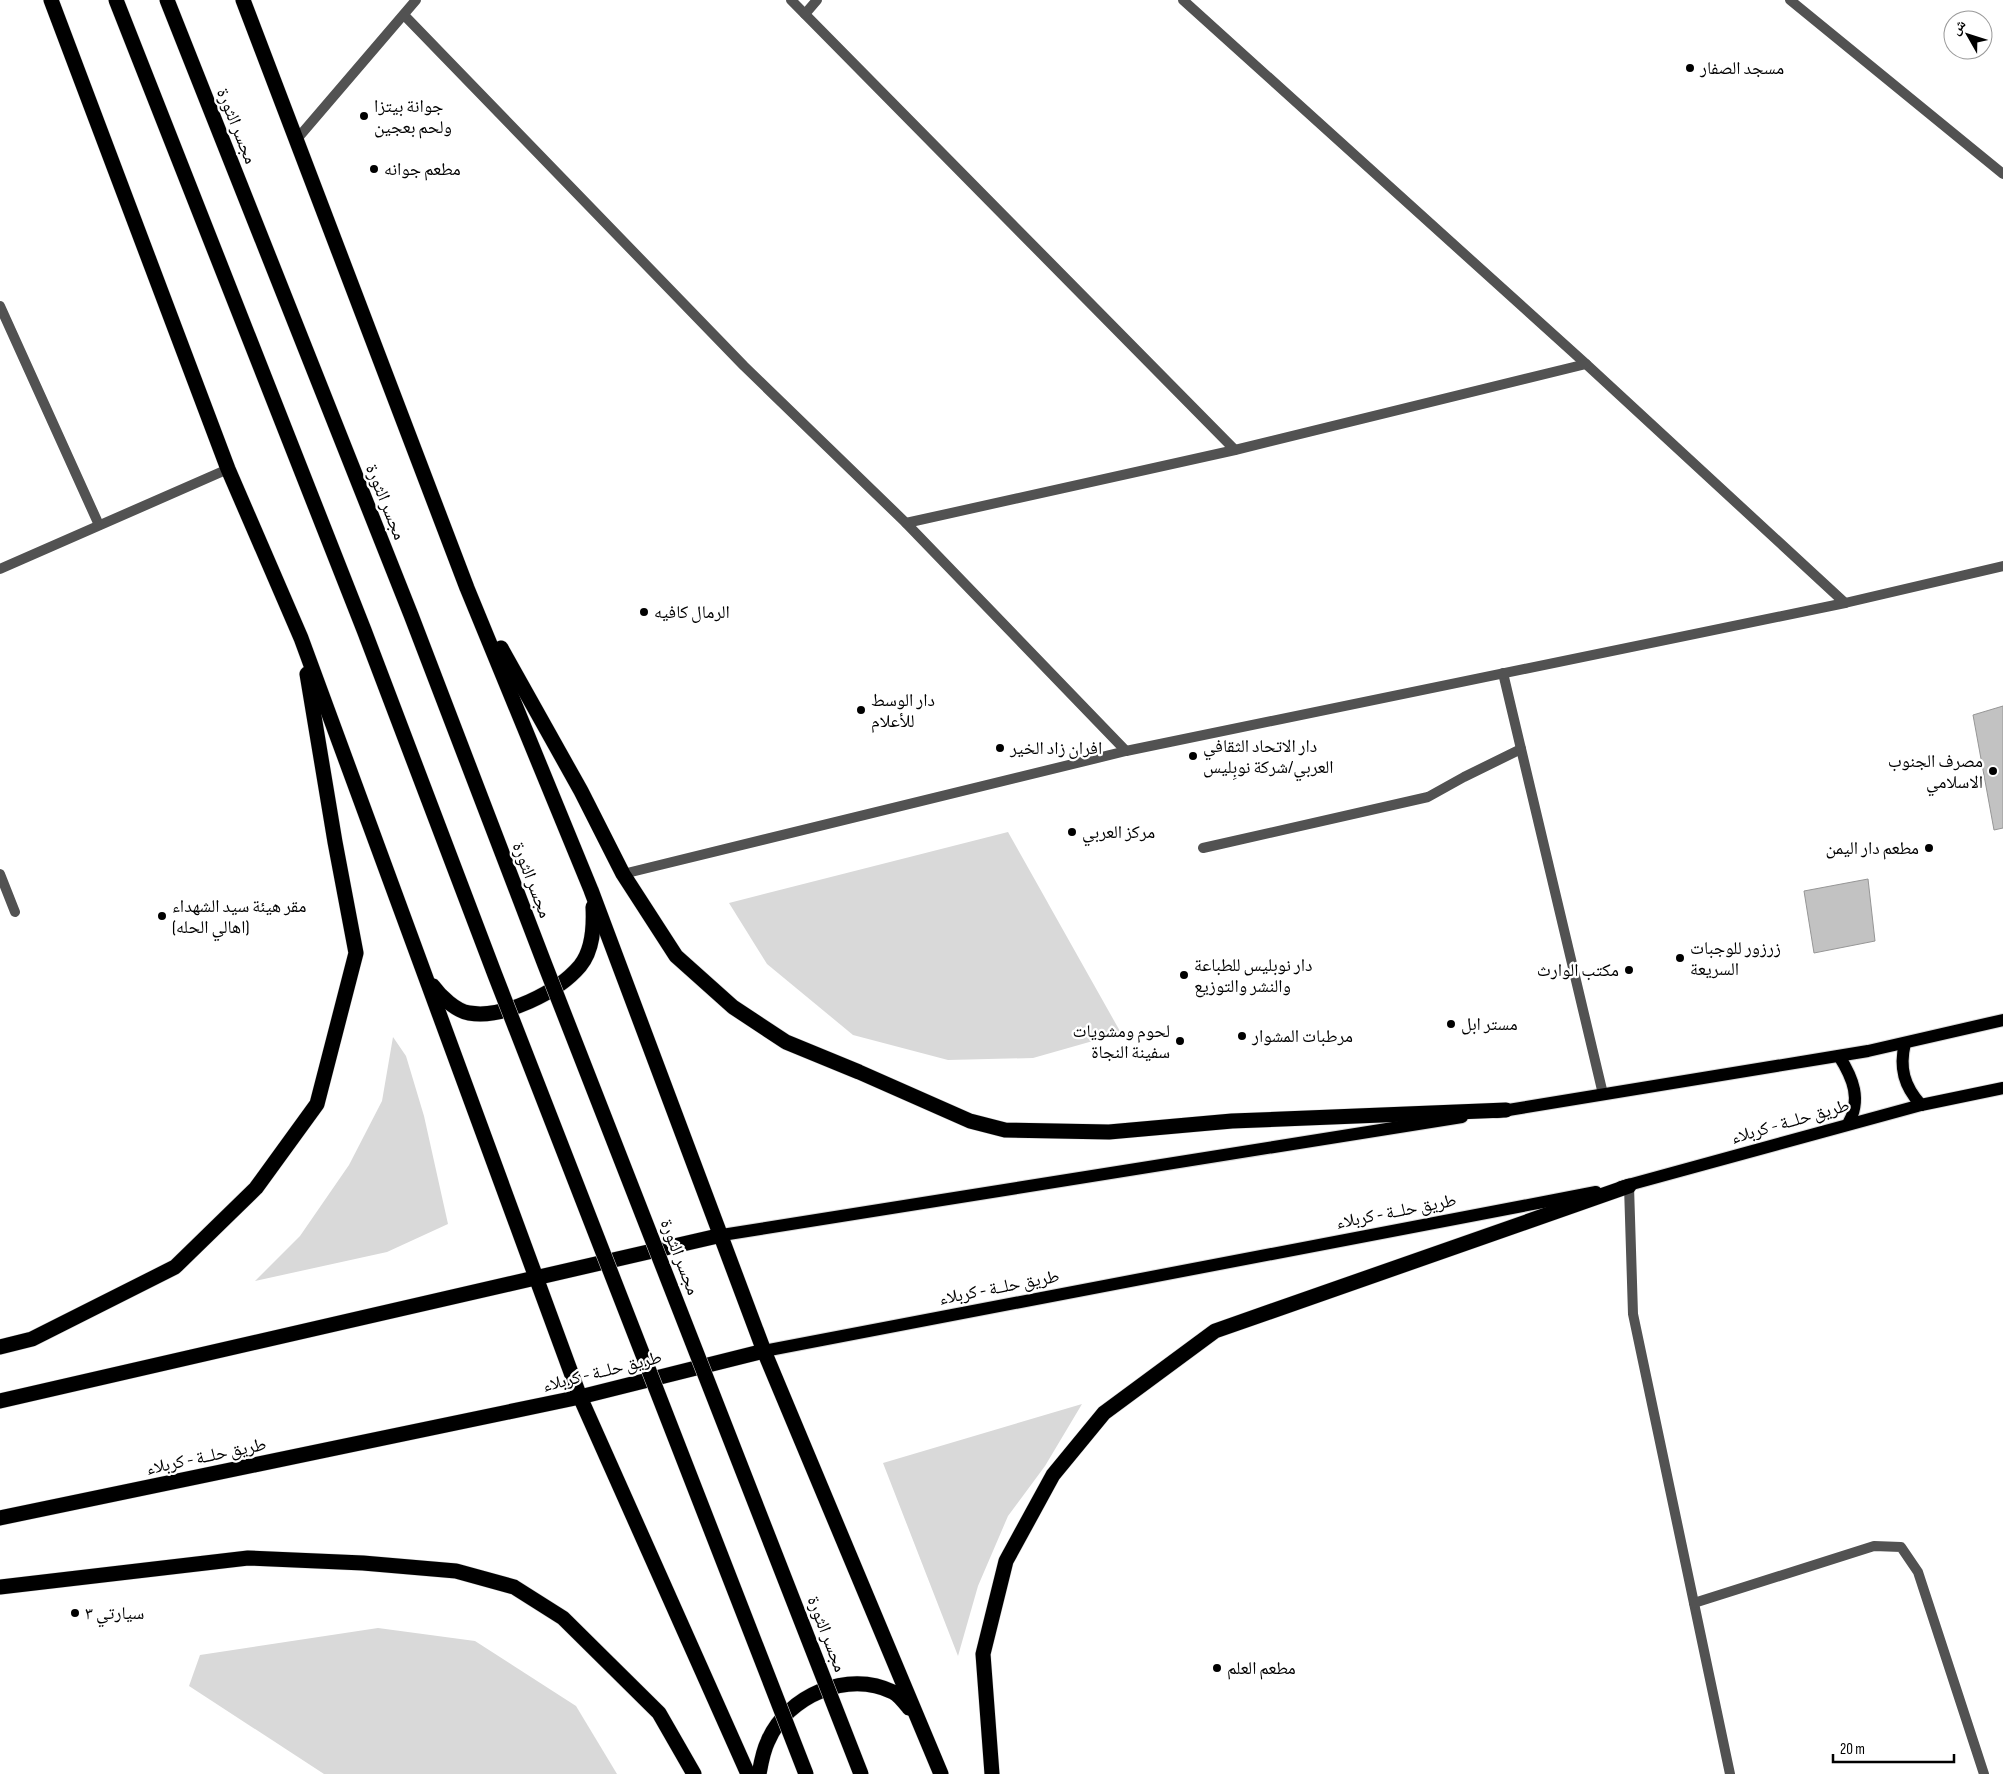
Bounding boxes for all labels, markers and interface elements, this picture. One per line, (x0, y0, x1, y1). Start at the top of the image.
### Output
north arrow (1943, 10, 1993, 60)
text: ش (1947, 16, 1970, 38)
place label: مسجد الصفار (1699, 58, 1784, 79)
marker: مسجد الصفار (1684, 62, 1696, 74)
street label: مجسر الثورة (212, 85, 261, 167)
place label: جوانة بيتزا ولحم بعجين (374, 96, 452, 139)
marker: جوانة بيتزا ولحم بعجين (358, 110, 370, 122)
place label: مطعم جوانه (384, 159, 461, 181)
marker: مطعم جوانه (368, 163, 380, 175)
street label: مجسر الثورة (361, 461, 410, 543)
place label: الرمال كافيه (654, 602, 730, 623)
marker: الرمال كافيه (638, 606, 650, 618)
place label: دار الوسط للأعلام (871, 690, 935, 733)
marker: دار الوسط للأعلام (855, 704, 867, 716)
place label: دار الاتحاد الثقافي العربي/شركة نوبِليس (1203, 736, 1333, 782)
place label: افران زاد الخير (1009, 738, 1102, 759)
marker: افران زاد الخير (994, 742, 1006, 754)
marker: دار الاتحاد الثقافي العربي/شركة نوبِليس (1187, 750, 1199, 762)
place label: مصرف الجنوب الاسلامي (1888, 751, 1983, 797)
marker: مصرف الجنوب الاسلامي (1987, 765, 1999, 777)
place label: مركز العربي (1082, 822, 1155, 847)
marker: مركز العربي (1066, 826, 1078, 838)
place label: مطعم دار اليمن (1826, 838, 1919, 860)
street label: مجسر الثورة (507, 839, 556, 921)
marker: مطعم دار اليمن (1923, 842, 1935, 854)
place label: مقر هيئة سيد الشهداء (اهالي الحله) (172, 896, 306, 942)
marker: مقر هيئة سيد الشهداء (اهالي الحله) (156, 910, 168, 922)
place label: زرزور للوجبات السريعة (1690, 938, 1781, 980)
marker: زرزور للوجبات السريعة (1674, 952, 1686, 964)
place label: دار نوبليس للطباعة والنشر والتوزيع (1194, 955, 1313, 998)
place label: مكتب الوارث (1537, 960, 1619, 981)
marker: مكتب الوارث (1623, 964, 1635, 976)
marker: دار نوبليس للطباعة والنشر والتوزيع (1178, 969, 1190, 981)
place label: مستر ابل (1461, 1014, 1518, 1035)
marker: مستر ابل (1445, 1018, 1457, 1030)
place label: لحوم ومشويات سفينة النجاة (1072, 1021, 1170, 1063)
place label: مرطبات المشوار (1251, 1026, 1353, 1047)
marker: مرطبات المشوار (1236, 1030, 1248, 1042)
marker: لحوم ومشويات سفينة النجاة (1174, 1035, 1186, 1047)
street label: طريق حلــة - كربلاء (1729, 1095, 1852, 1148)
street label: طريق حلــة - كربلاء (1334, 1190, 1458, 1233)
street label: مجسر الثورة (655, 1216, 704, 1298)
street label: طريق حلــة - كربلاء (937, 1266, 1061, 1309)
street label: طريق حلــة - كربلاء (540, 1347, 664, 1396)
street label: طريق حلــة - كربلاء (144, 1434, 268, 1479)
street label: مجسر الثورة (802, 1593, 851, 1675)
place label: سيارتي ٣ (85, 1603, 144, 1628)
marker: سيارتي ٣ (69, 1607, 81, 1619)
place label: مطعم العلم (1227, 1658, 1296, 1680)
marker: مطعم العلم (1211, 1662, 1223, 1674)
scale bar (1833, 1732, 1954, 1764)
text: 20 m (1840, 1740, 1865, 1759)

